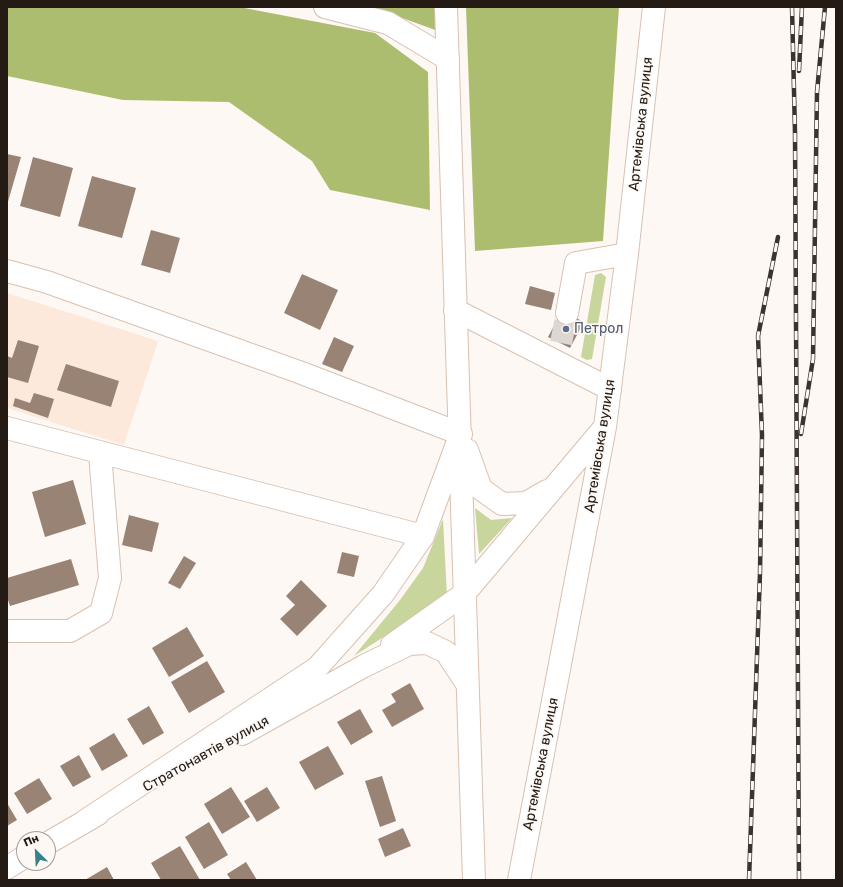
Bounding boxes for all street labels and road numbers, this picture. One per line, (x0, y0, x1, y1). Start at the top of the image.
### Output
street label: Артемівська вулиця (626, 56, 656, 192)
street label: Артемівська вулиця (581, 378, 619, 514)
street label: Артемівська вулиця (520, 696, 562, 832)
street label: Стратонавтів вулиця (140, 712, 272, 796)

